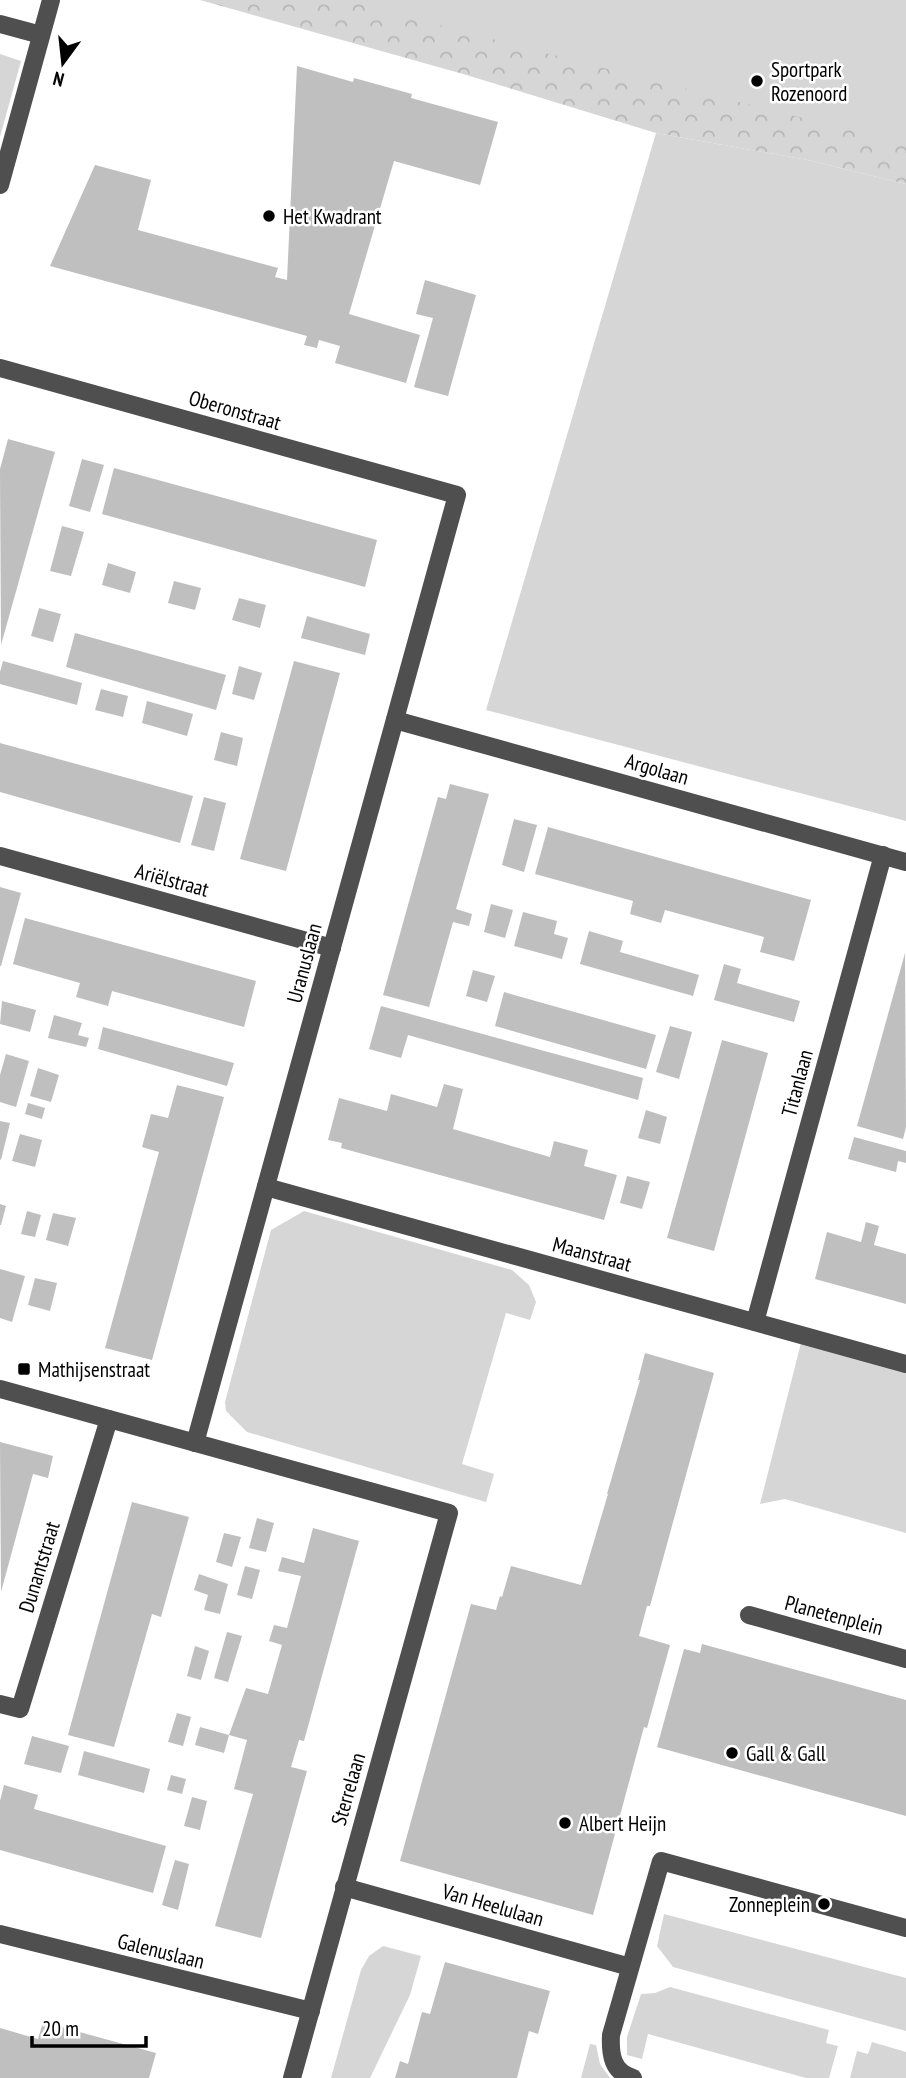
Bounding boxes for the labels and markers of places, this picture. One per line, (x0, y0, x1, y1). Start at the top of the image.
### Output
place label: Sportpark Rozenoord (771, 56, 847, 107)
marker: Sportpark Rozenoord (749, 73, 765, 89)
place label: Het Kwadrant (283, 203, 382, 230)
marker: Het Kwadrant (261, 208, 277, 224)
place label: Mathijsenstraat (38, 1356, 150, 1383)
marker: Mathijsenstraat (16, 1361, 32, 1377)
place label: Gall & Gall (746, 1740, 826, 1767)
marker: Gall & Gall (724, 1745, 740, 1761)
place label: Albert Heijn (579, 1810, 666, 1837)
marker: Albert Heijn (557, 1815, 573, 1831)
place label: Zonneplein (729, 1891, 810, 1918)
marker: Zonneplein (816, 1896, 832, 1912)

